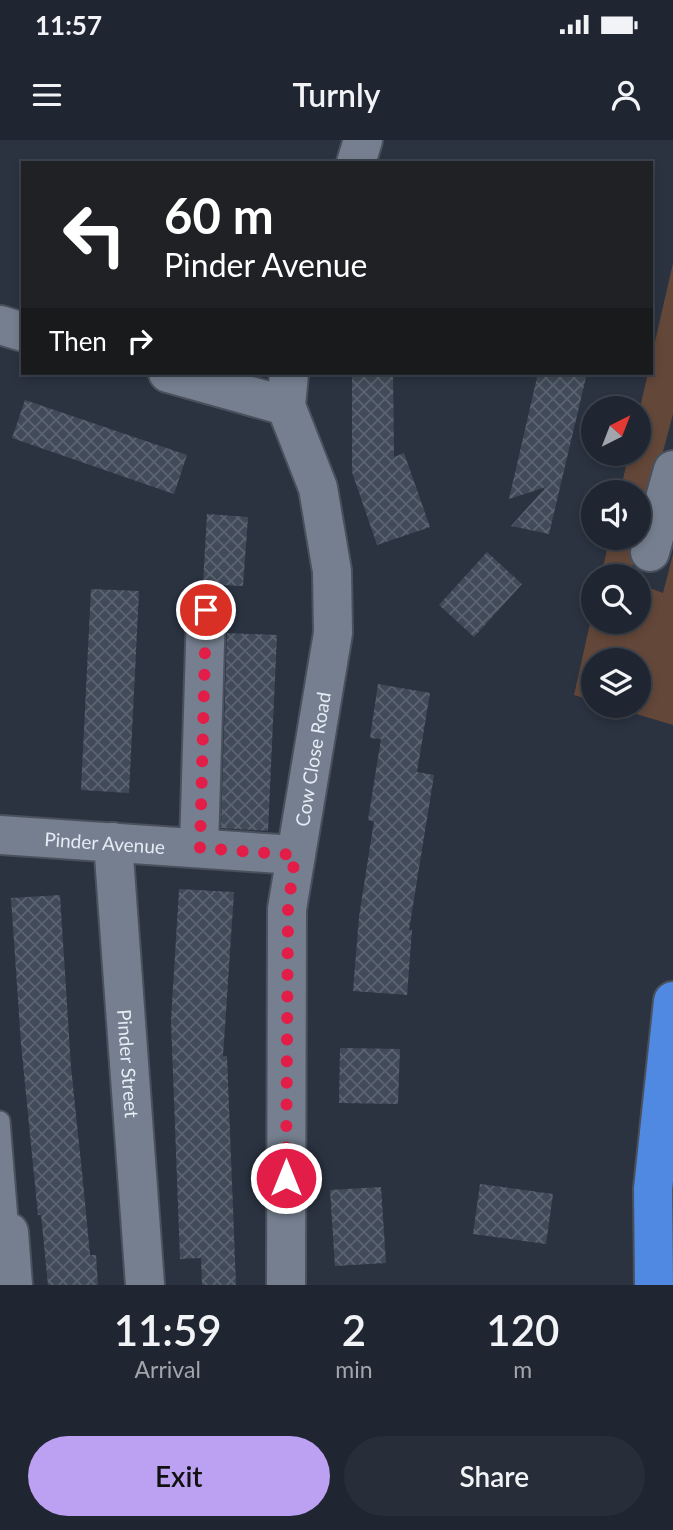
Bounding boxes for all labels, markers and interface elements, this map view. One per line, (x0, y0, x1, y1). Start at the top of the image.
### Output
text: 11:57 (35, 9, 102, 41)
text: Turnly (292, 75, 381, 114)
icon: menu (28, 76, 66, 114)
icon: person (607, 76, 645, 114)
text: 60 m (164, 186, 274, 244)
icon: left (49, 189, 140, 280)
text: Pinder Avenue (164, 245, 368, 284)
icon: right (121, 322, 159, 360)
text: Then (49, 325, 107, 357)
north arrow (581, 396, 651, 466)
map controls (581, 396, 651, 718)
button: sound (581, 480, 651, 550)
button: search (581, 564, 651, 634)
pin (176, 580, 236, 640)
icon: arrive (187, 591, 225, 629)
button: layers (581, 648, 651, 718)
street label: Cow Close Road (289, 690, 335, 828)
street label: Pinder Avenue (44, 827, 166, 858)
street label: Pinder Street (114, 1008, 144, 1119)
position arrow (249, 1141, 323, 1215)
text: 11:59 (114, 1305, 222, 1355)
text: 2 (342, 1305, 366, 1355)
text: 120 (486, 1305, 559, 1355)
text: Arrival (135, 1355, 201, 1383)
text: min (335, 1355, 373, 1383)
text: m (513, 1355, 532, 1383)
button: Exit (28, 1436, 330, 1516)
button: Share (344, 1436, 645, 1516)

